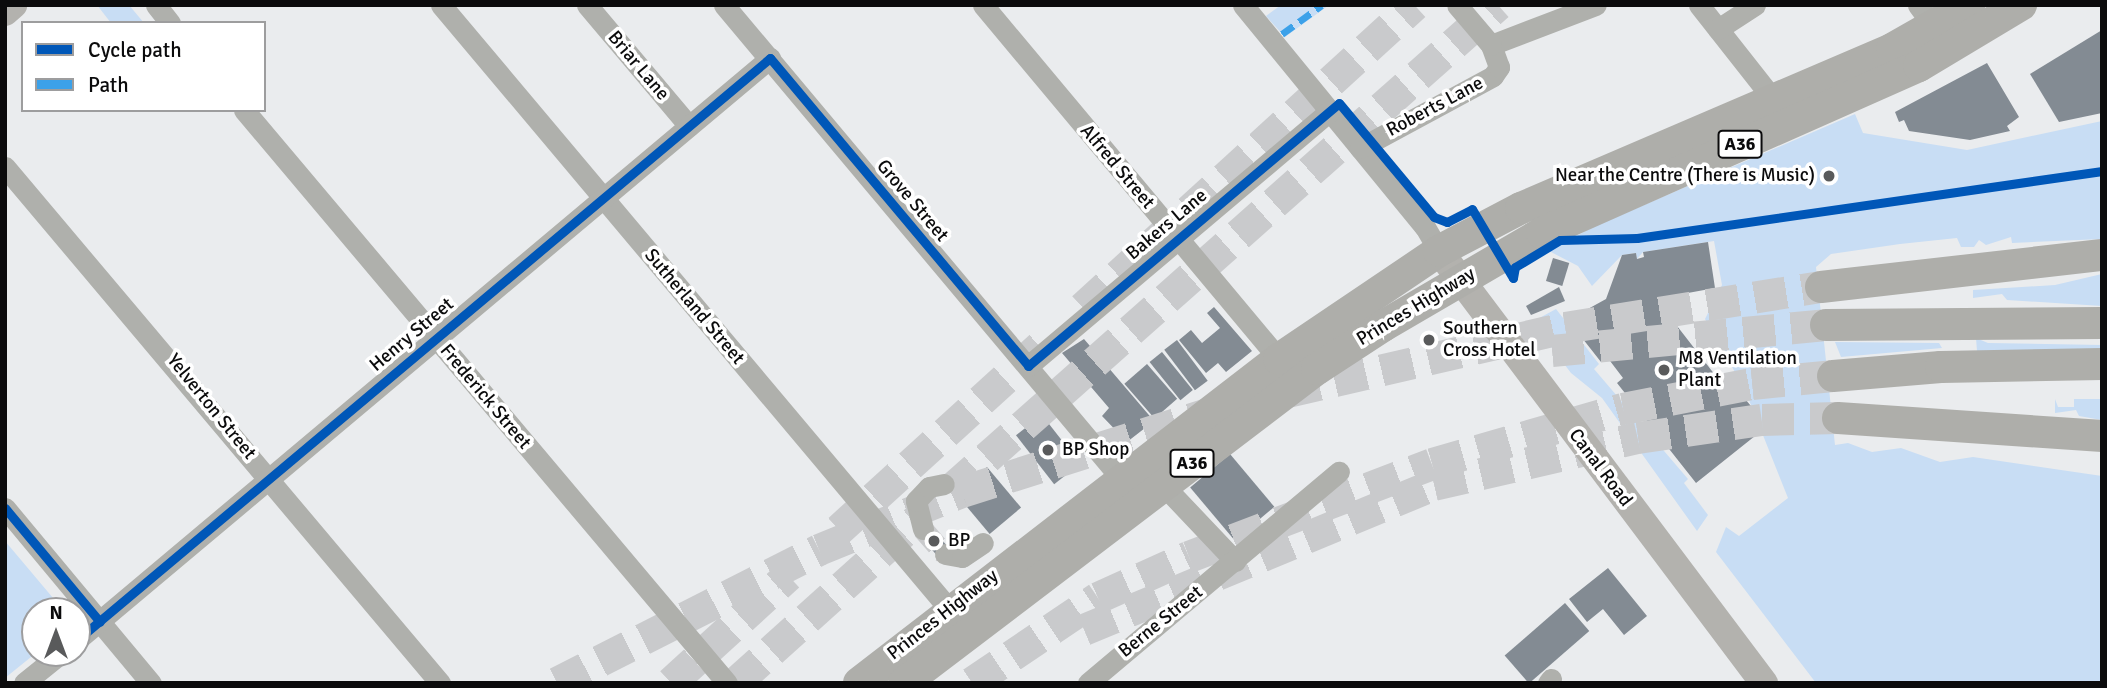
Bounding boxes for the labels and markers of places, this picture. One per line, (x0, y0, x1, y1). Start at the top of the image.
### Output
place label: Near the Centre (There is Music) (1555, 165, 1815, 187)
marker: Near the Centre (There is Music) (1821, 168, 1837, 184)
place label: Southern Cross Hotel (1443, 318, 1536, 362)
marker: Southern Cross Hotel (1421, 332, 1437, 348)
place label: M8 Ventilation Plant (1678, 348, 1797, 392)
marker: M8 Ventilation Plant (1656, 362, 1672, 378)
place label: BP Shop (1062, 439, 1129, 461)
marker: BP Shop (1040, 442, 1056, 458)
place label: BP (948, 530, 970, 552)
marker: BP (926, 533, 942, 549)

